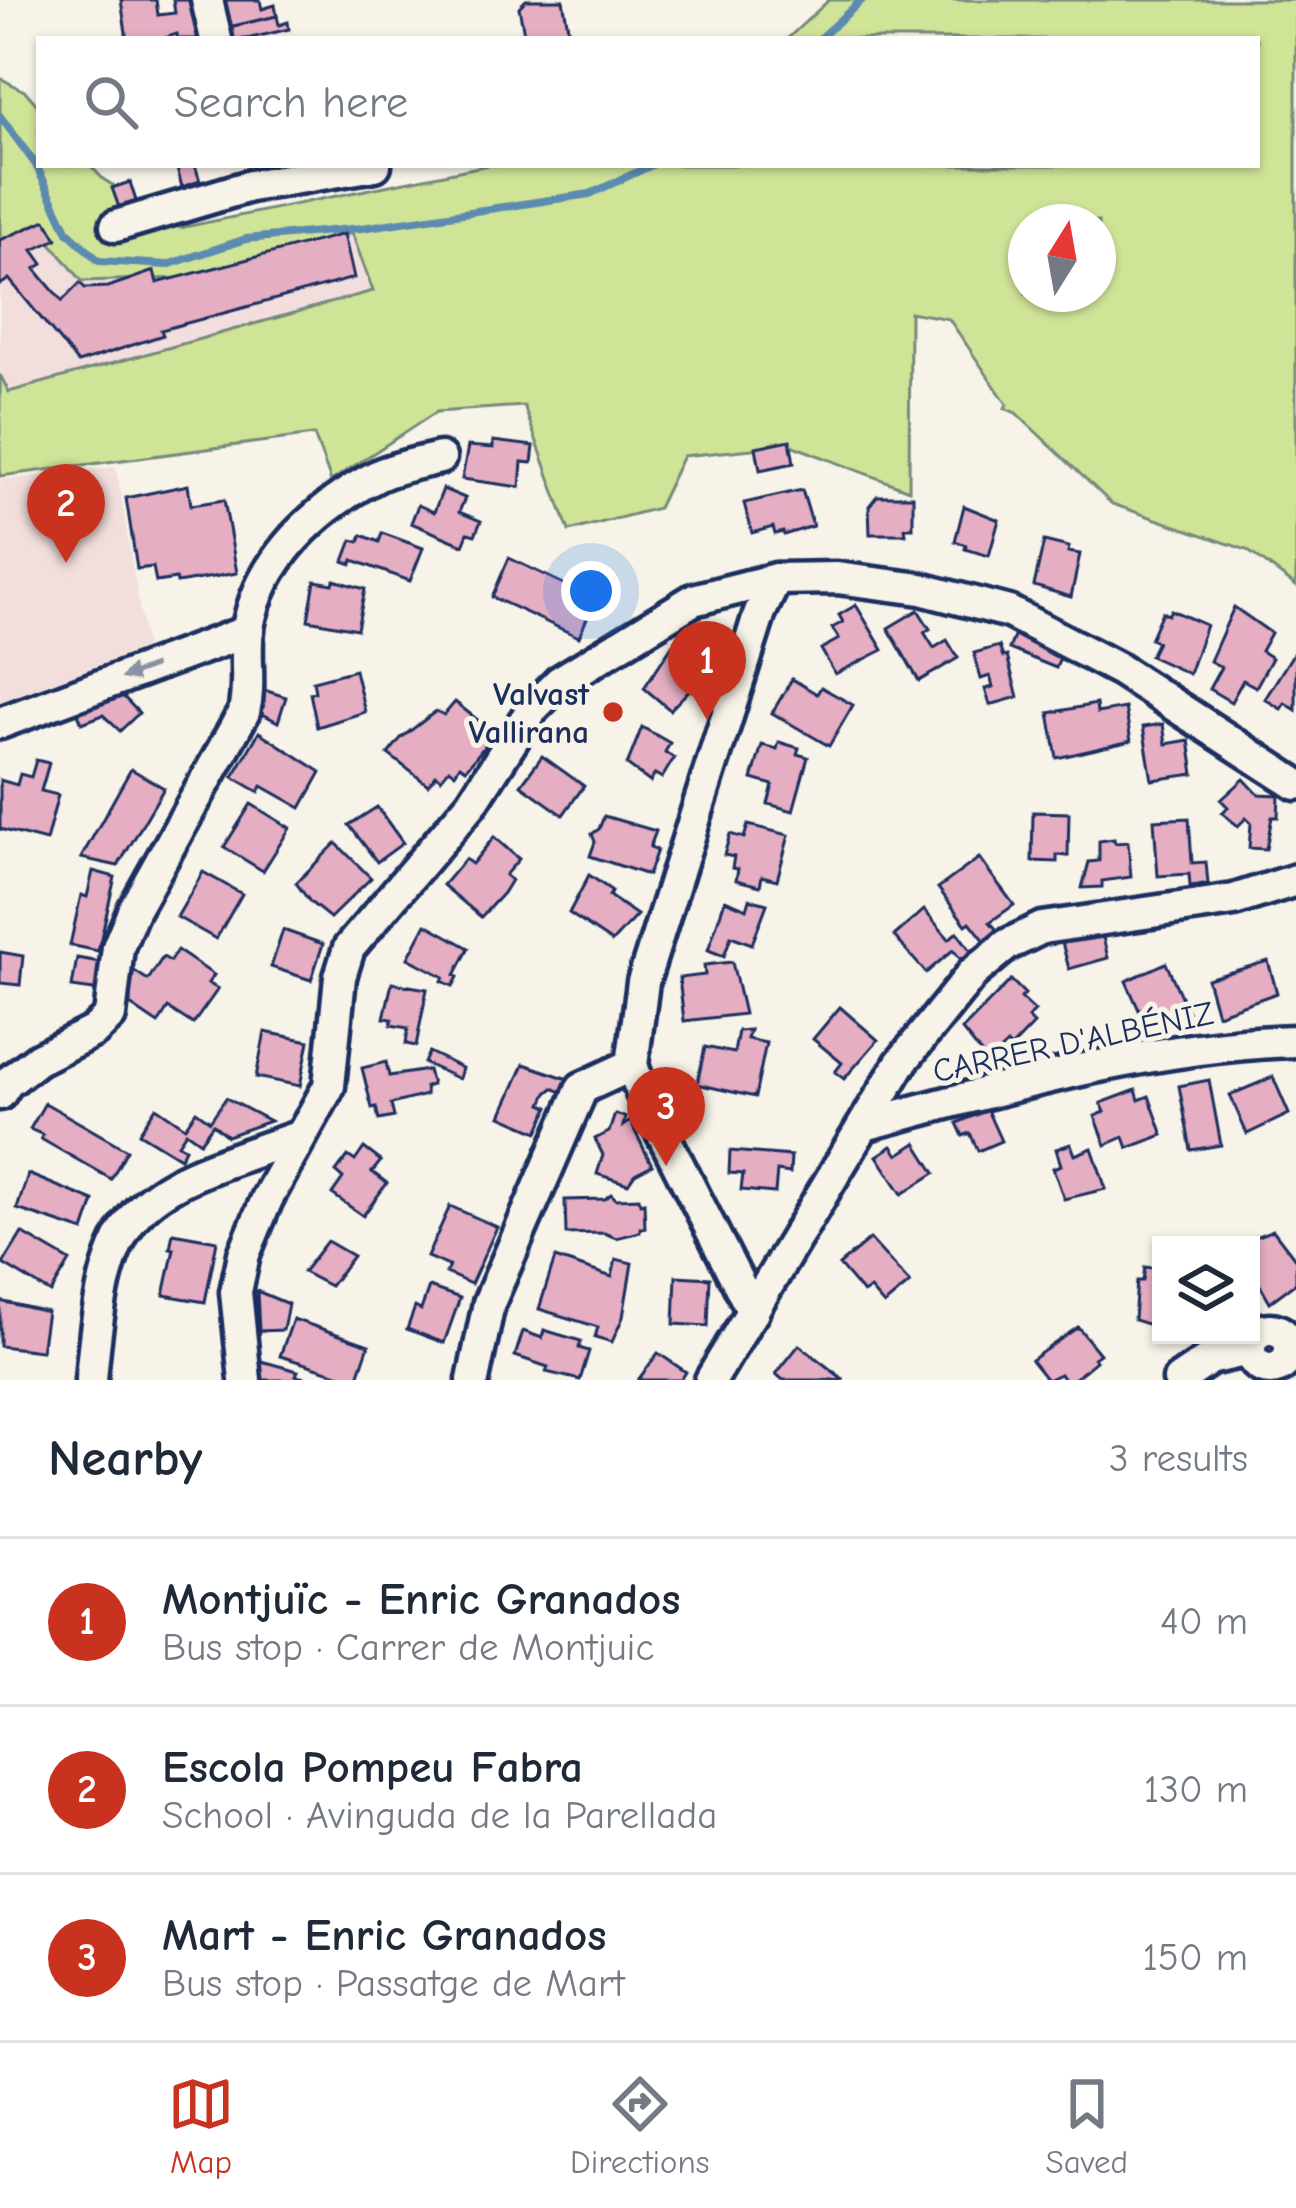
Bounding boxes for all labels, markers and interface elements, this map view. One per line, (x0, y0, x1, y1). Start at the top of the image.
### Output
search box (36, 36, 1260, 168)
icon: search (78, 69, 144, 135)
text: Search here (174, 76, 408, 128)
north arrow (1008, 204, 1116, 312)
pin: 2 (27, 464, 105, 563)
your location (561, 561, 621, 621)
pin: 1 (668, 621, 746, 720)
one-way arrow (119, 664, 155, 682)
place label: Valvast Vallirana (468, 675, 590, 751)
marker: Valvast Vallirana (600, 699, 626, 725)
street label: CARRER D'ALBÉNIZ (929, 994, 1217, 1090)
pin: 3 (627, 1067, 705, 1166)
map controls (1152, 1236, 1260, 1344)
button: layers (1152, 1236, 1260, 1344)
text: Nearby (48, 1429, 202, 1488)
text: 3 results (1109, 1436, 1248, 1481)
text: Montjuïc - Enric Granados (162, 1573, 680, 1625)
text: 1 (79, 1599, 95, 1644)
text: 40 m (1160, 1599, 1248, 1644)
text: Bus stop · Carrer de Montjuic (162, 1625, 654, 1670)
text: Escola Pompeu Fabra (162, 1741, 583, 1793)
text: 2 (77, 1767, 97, 1812)
text: 130 m (1144, 1767, 1248, 1812)
text: School · Avinguda de la Parellada (162, 1793, 717, 1838)
text: Mart - Enric Granados (162, 1909, 606, 1961)
text: 3 (77, 1935, 97, 1980)
text: 150 m (1142, 1935, 1248, 1980)
text: Bus stop · Passatge de Mart (162, 1961, 625, 2006)
tab: Map (168, 2071, 234, 2181)
tab: Directions (570, 2071, 710, 2181)
tab: Saved (1046, 2071, 1128, 2181)

